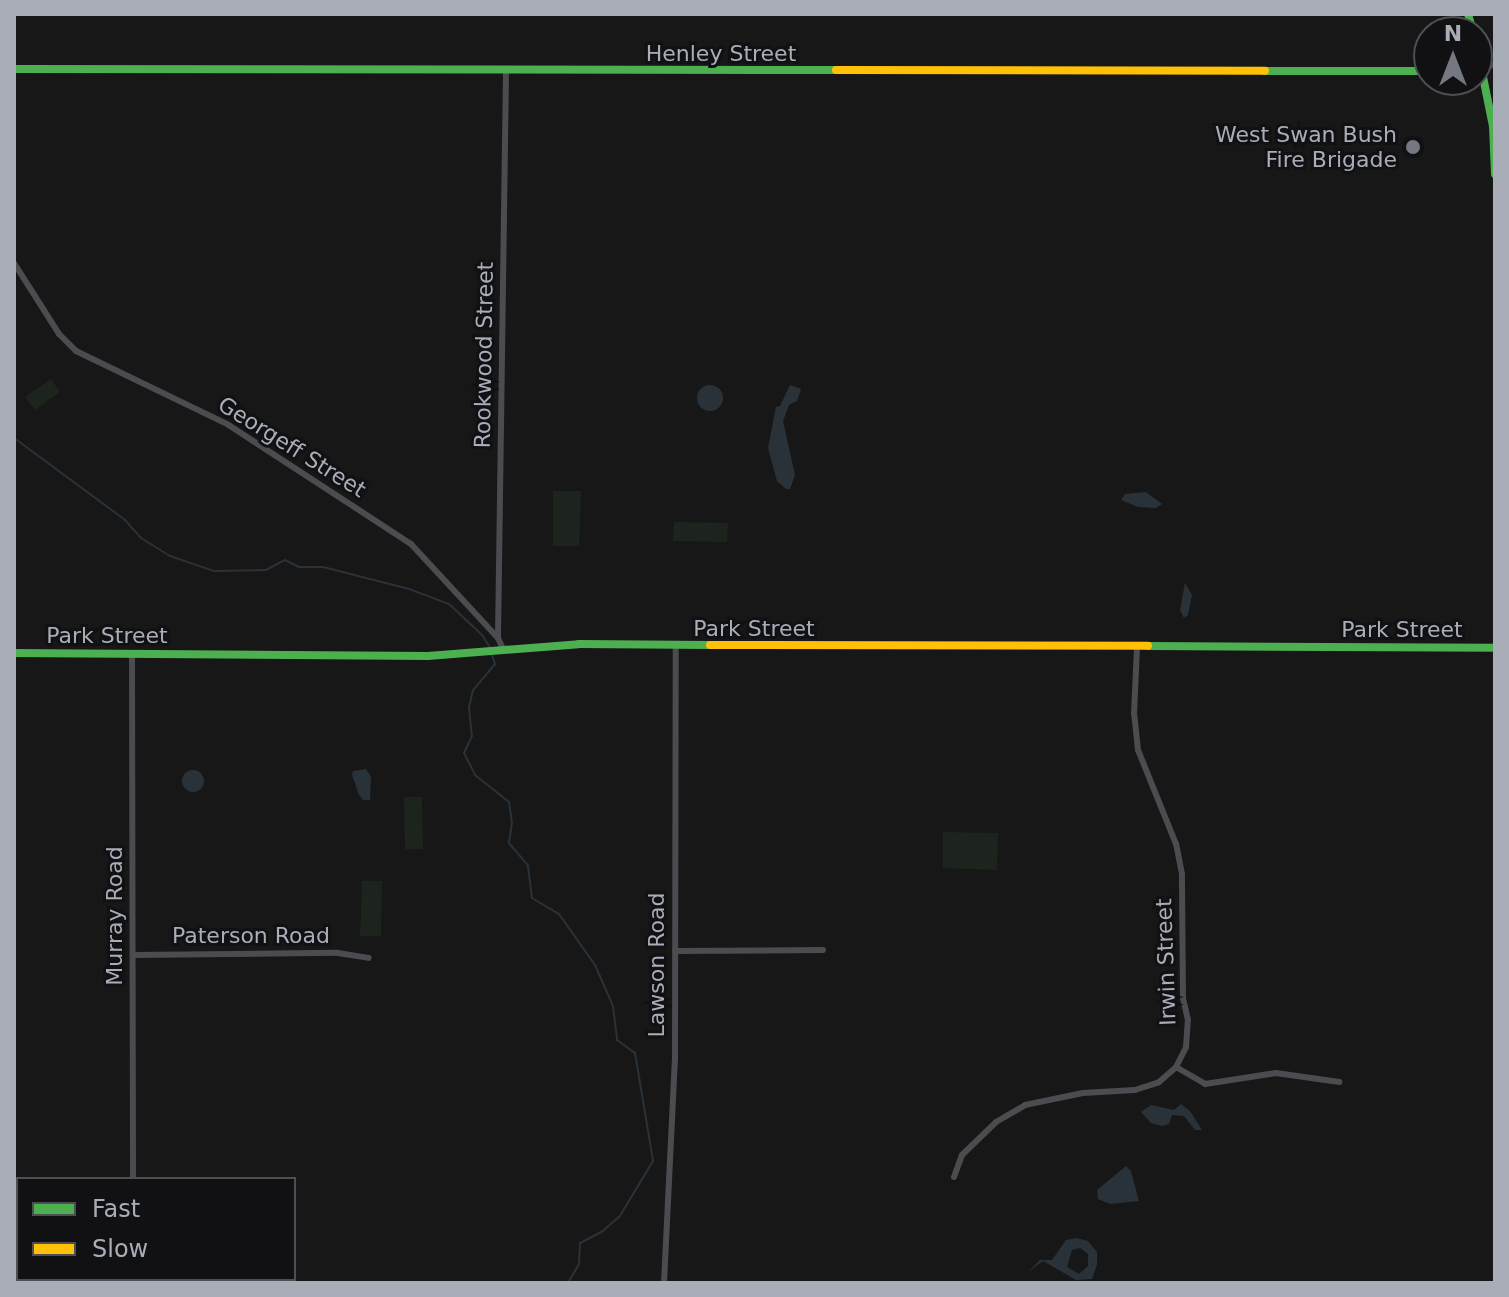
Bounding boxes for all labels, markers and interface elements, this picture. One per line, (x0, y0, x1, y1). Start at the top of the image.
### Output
north arrow (1413, 16, 1493, 96)
text: N (1444, 21, 1462, 46)
street label: Henley Street (646, 41, 796, 67)
place label: West Swan Bush Fire Brigade (1215, 121, 1397, 172)
marker: West Swan Bush Fire Brigade (1404, 138, 1422, 156)
street label: Rookwood Street (469, 261, 499, 449)
street label: Georgeff Street (213, 391, 371, 503)
street label: Park Street (693, 616, 815, 642)
street label: Park Street (1341, 617, 1463, 643)
street label: Park Street (46, 623, 168, 649)
street label: Murray Road (102, 846, 128, 986)
street label: Lawson Road (644, 893, 670, 1037)
street label: Irwin Street (1151, 898, 1181, 1026)
street label: Paterson Road (172, 923, 330, 949)
legend (16, 1177, 296, 1281)
text: Fast (92, 1195, 140, 1223)
text: Slow (92, 1235, 148, 1263)

